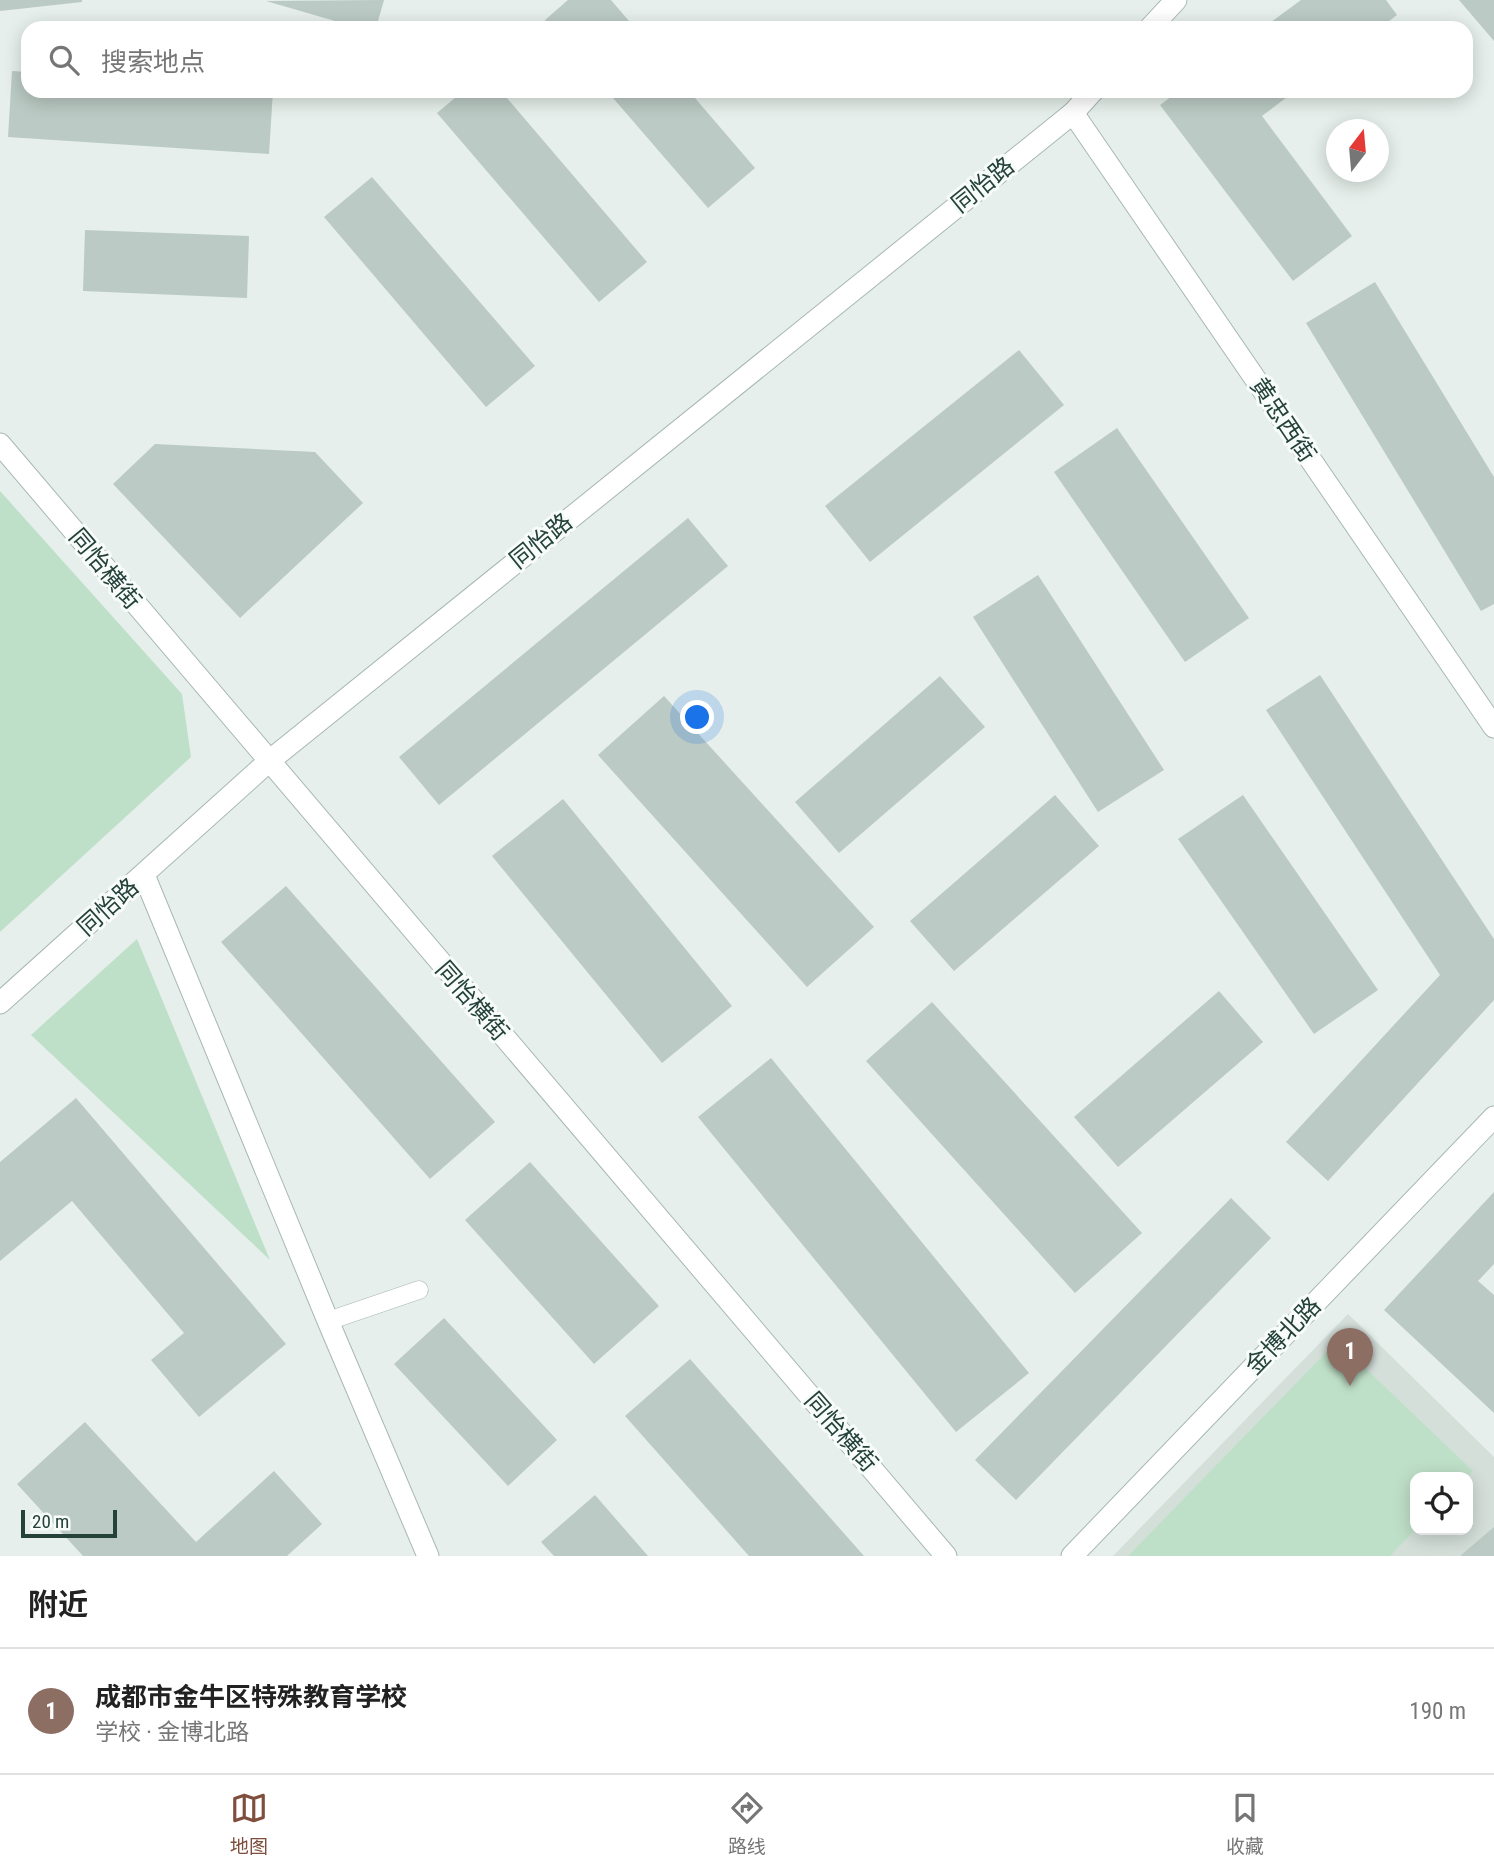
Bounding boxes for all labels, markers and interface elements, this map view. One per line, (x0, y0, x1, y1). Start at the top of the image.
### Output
search box (21, 21, 1473, 98)
icon: search (45, 41, 83, 79)
text: 搜索地点 (101, 47, 205, 77)
north arrow (1326, 119, 1389, 182)
street label: 同怡路 (946, 151, 1020, 219)
street label: 黄忠西街 (1245, 372, 1321, 468)
street label: 同怡路 (504, 507, 578, 575)
street label: 同怡横街 (63, 523, 147, 615)
your location (680, 700, 714, 734)
street label: 同怡路 (72, 873, 144, 941)
street label: 同怡横街 (430, 956, 514, 1046)
street label: 金博北路 (1240, 1292, 1326, 1380)
pin: 1 (1327, 1328, 1373, 1386)
street label: 同怡横街 (799, 1387, 883, 1477)
map controls (1410, 1472, 1473, 1535)
button: locate (1410, 1472, 1473, 1535)
scale bar (21, 1507, 117, 1539)
text: 20 m (32, 1510, 69, 1533)
text: 附近 (28, 1587, 88, 1622)
text: 成都市金牛区特殊教育学校 (95, 1682, 407, 1712)
text: 1 (45, 1698, 57, 1725)
text: 190 m (1409, 1698, 1466, 1725)
text: 学校 · 金博北路 (95, 1719, 249, 1746)
tab: 地图 (230, 1789, 268, 1858)
tab: 路线 (728, 1789, 766, 1858)
tab: 收藏 (1226, 1789, 1264, 1858)

